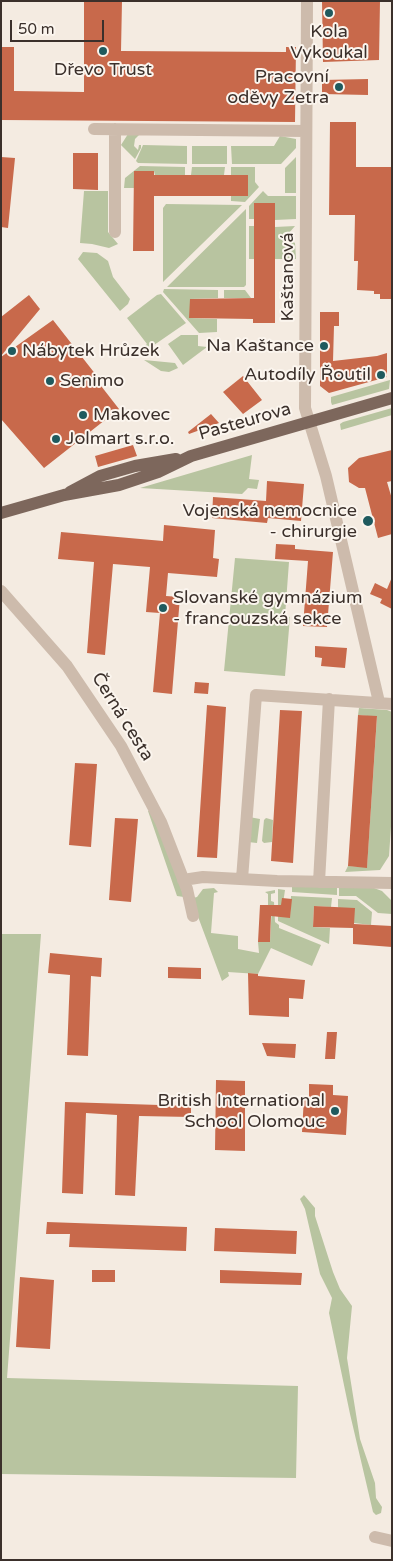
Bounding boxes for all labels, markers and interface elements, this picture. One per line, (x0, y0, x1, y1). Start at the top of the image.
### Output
marker: Kola Vykoukal (323, 7, 335, 19)
scale bar (12, 10, 106, 42)
text: 50 m (18, 20, 55, 38)
place label: Kola Vykoukal (290, 21, 368, 64)
marker: Dřevo Trust (97, 45, 109, 57)
place label: Dřevo Trust (54, 59, 152, 81)
place label: Pracovní oděvy Zetra (227, 66, 329, 108)
marker: Pracovní oděvy Zetra (333, 81, 345, 93)
street label: Kaštanová (277, 232, 299, 322)
place label: Na Kaštance (206, 335, 314, 357)
place label: Nábytek Hrůzek (22, 340, 160, 362)
marker: Na Kaštance (318, 340, 330, 352)
marker: Nábytek Hrůzek (6, 345, 18, 357)
place label: Autodíly Řoutil (244, 364, 371, 386)
marker: Autodíly Řoutil (375, 369, 387, 381)
place label: Senimo (60, 370, 124, 392)
marker: Senimo (44, 375, 56, 387)
street label: Pasteurova (196, 398, 294, 446)
place label: Makovec (93, 404, 170, 426)
marker: Makovec (77, 409, 89, 421)
place label: Jolmart s.r.o. (66, 428, 175, 450)
marker: Jolmart s.r.o. (50, 433, 62, 445)
place label: Vojenská nemocnice - chirurgie (182, 500, 357, 542)
marker: Vojenská nemocnice - chirurgie (361, 514, 375, 528)
place label: Slovanské gymnázium - francouzská sekce (173, 587, 362, 630)
marker: Slovanské gymnázium - francouzská sekce (157, 602, 169, 614)
street label: Černá cesta (86, 669, 158, 765)
place label: British International School Olomouc (157, 1090, 325, 1132)
marker: British International School Olomouc (329, 1105, 341, 1117)

